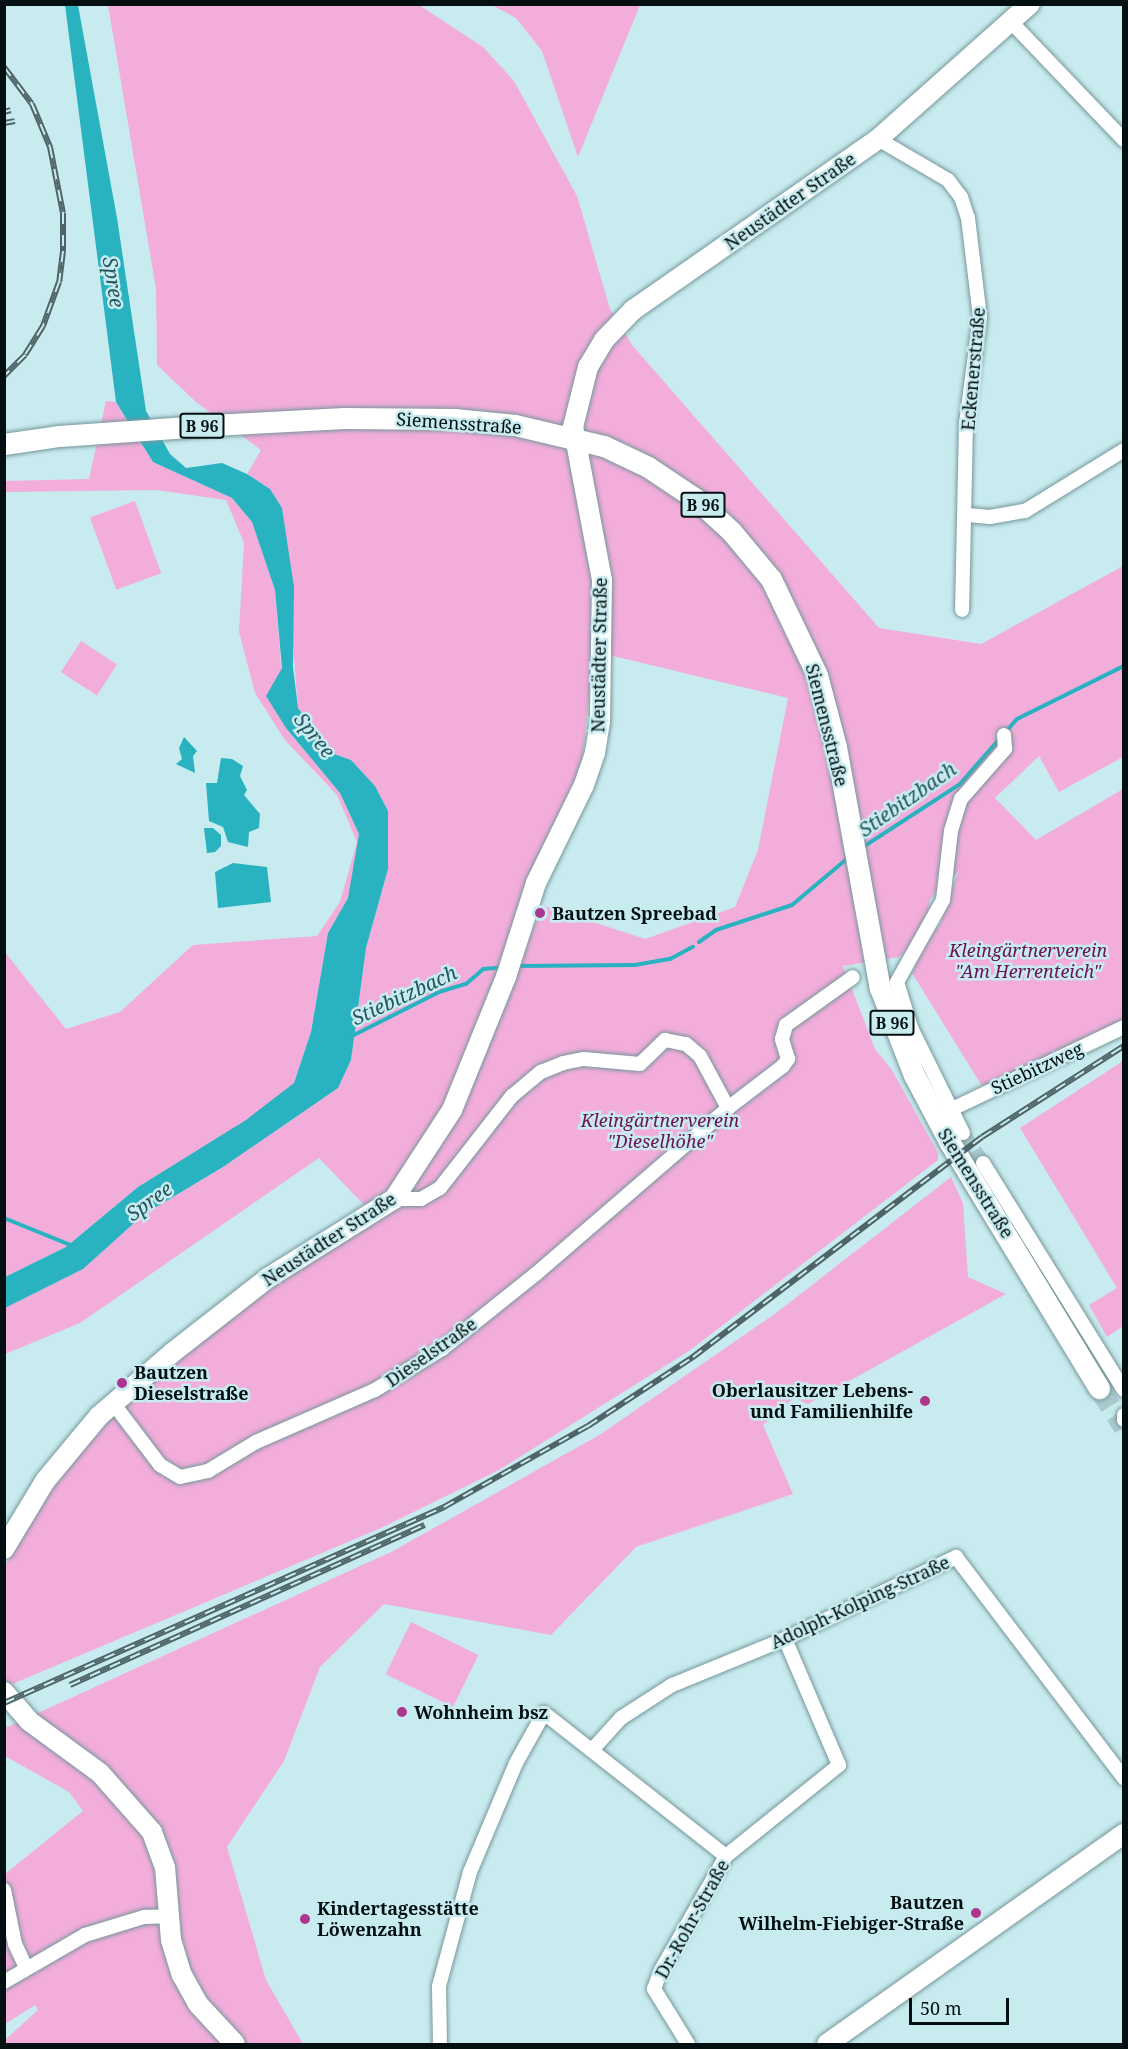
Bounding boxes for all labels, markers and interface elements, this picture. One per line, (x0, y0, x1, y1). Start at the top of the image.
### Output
street label: Neustädter Straße (720, 148, 860, 254)
water label: Spree (98, 255, 130, 309)
street label: Eckenerstraße (957, 307, 989, 431)
street label: Siemensstraße (396, 408, 522, 438)
road number: B 96 (180, 413, 224, 439)
road number: B 96 (680, 492, 726, 518)
street label: Neustädter Straße (587, 577, 611, 733)
street label: Siemensstraße (801, 661, 853, 789)
water label: Spree (290, 708, 340, 762)
water label: Stiebitzbach (854, 757, 960, 841)
place label: Bautzen Spreebad (552, 902, 717, 924)
marker: Bautzen Spreebad (533, 906, 547, 920)
park label: Kleingärtnerverein "Am Herrenteich" (949, 940, 1107, 982)
water label: Stiebitzbach (347, 960, 461, 1030)
road number: B 96 (870, 1010, 914, 1036)
street label: Stiebitzweg (988, 1037, 1086, 1099)
park label: Kleingärtnerverein "Dieselhöhe" (581, 1110, 739, 1152)
street label: Siemensstraße (934, 1124, 1018, 1242)
water label: Spree (121, 1176, 177, 1226)
street label: Neustädter Straße (258, 1188, 400, 1290)
street label: Dieselstraße (381, 1313, 481, 1391)
place label: Bautzen Dieselstraße (134, 1362, 249, 1404)
marker: Bautzen Dieselstraße (115, 1376, 129, 1390)
place label: Oberlausitzer Lebens- und Familienhilfe (712, 1380, 913, 1422)
marker: Oberlausitzer Lebens- und Familienhilfe (918, 1394, 932, 1408)
street label: Adolph-Kolping-Straße (767, 1551, 953, 1653)
place label: Wohnheim bsz (414, 1701, 548, 1723)
marker: Wohnheim bsz (395, 1705, 409, 1719)
street label: Dr.-Rohr-Straße (650, 1856, 734, 1982)
place label: Bautzen Wilhelm-Fiebiger-Straße (738, 1892, 964, 1934)
place label: Kindertagesstätte Löwenzahn (317, 1898, 479, 1940)
marker: Bautzen Wilhelm-Fiebiger-Straße (969, 1906, 983, 1920)
marker: Kindertagesstätte Löwenzahn (298, 1912, 312, 1926)
scale bar (912, 1986, 1012, 2024)
text: 50 m (920, 1996, 962, 2020)

